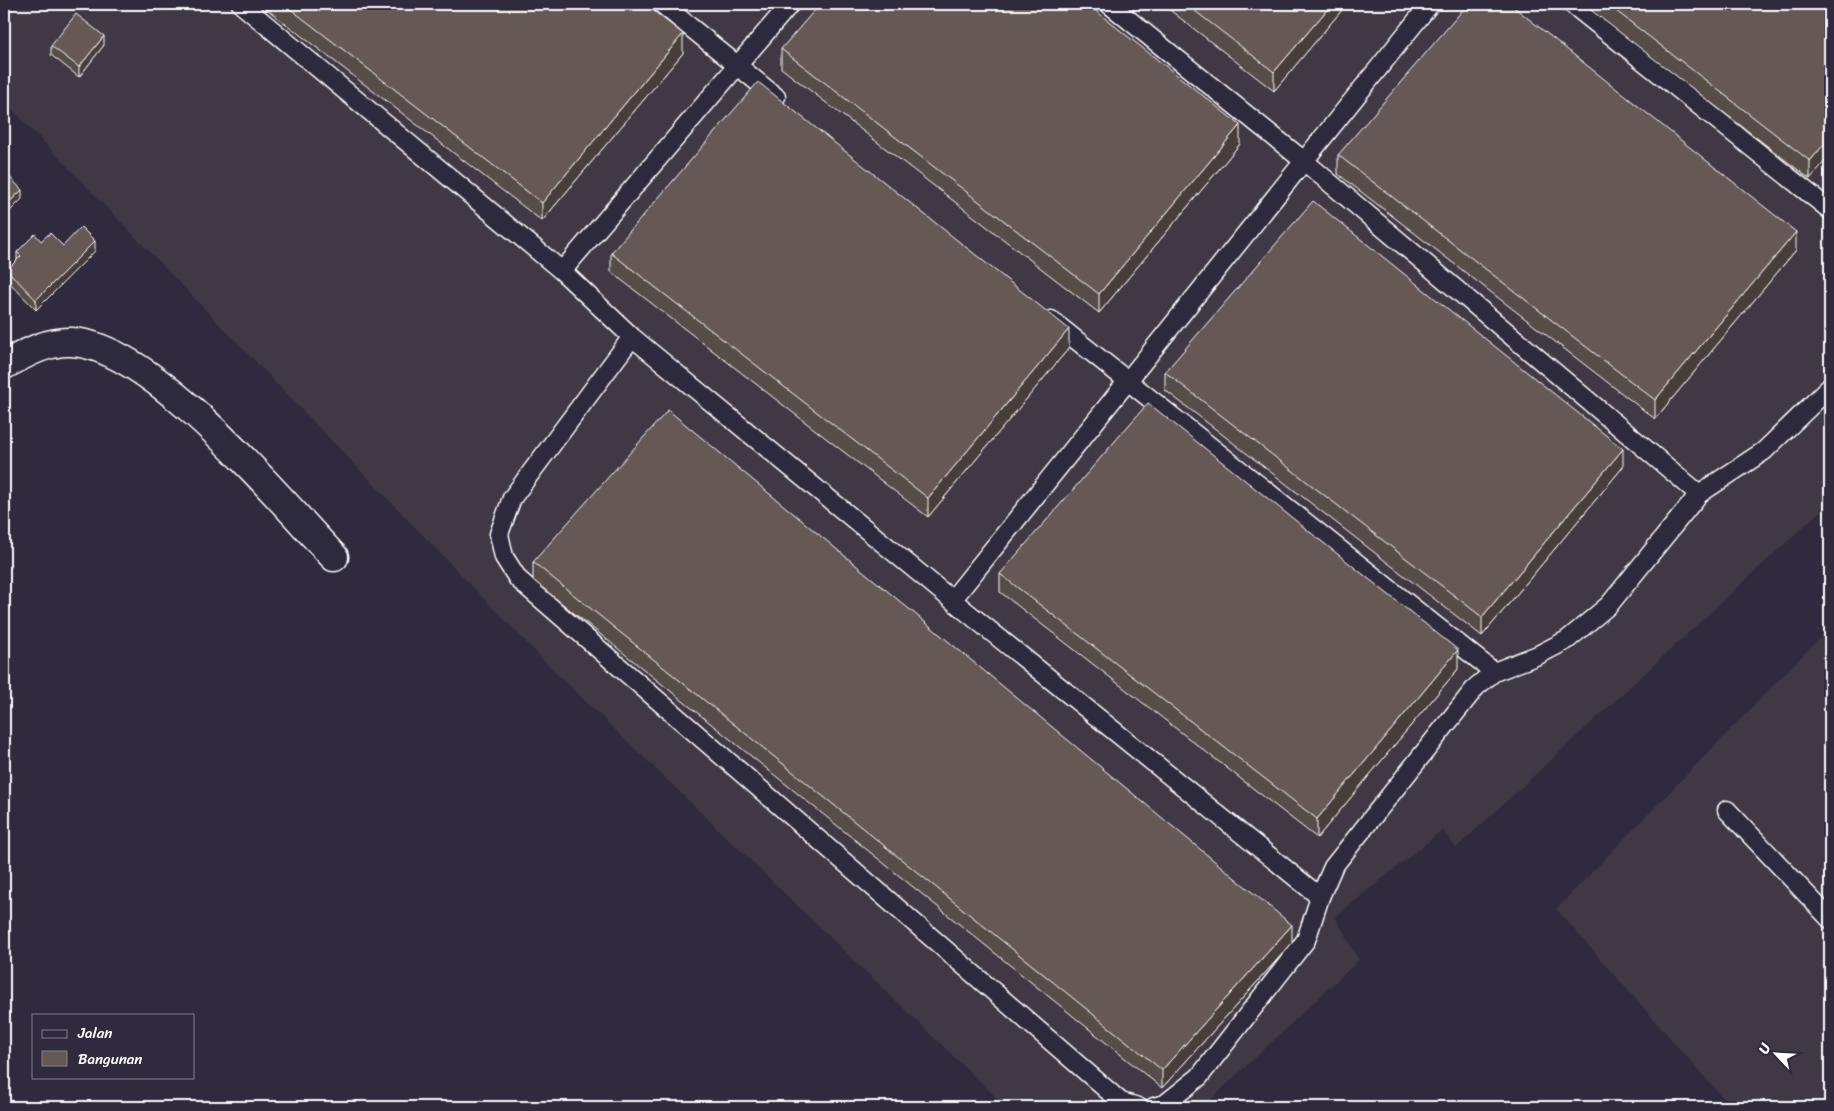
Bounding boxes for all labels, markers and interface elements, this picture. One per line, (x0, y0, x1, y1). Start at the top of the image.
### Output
legend (32, 1014, 195, 1078)
text: Jalan (77, 1020, 112, 1046)
north arrow (1752, 1028, 1802, 1078)
text: U (1751, 1039, 1778, 1058)
text: Bangunan (78, 1046, 142, 1072)

